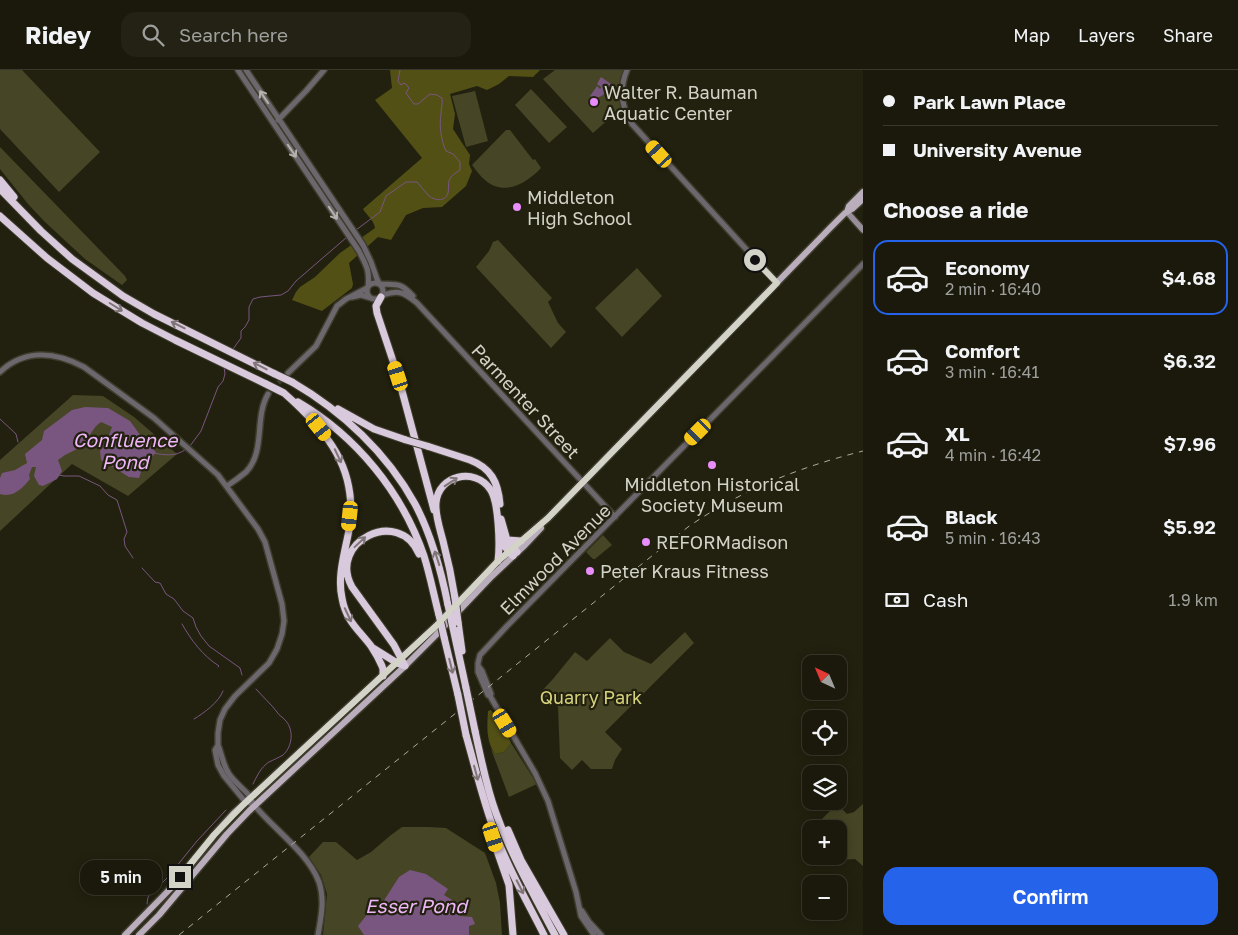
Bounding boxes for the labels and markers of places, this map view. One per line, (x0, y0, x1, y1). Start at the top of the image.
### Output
place label: Walter R. Bauman Aquatic Center (604, 81, 758, 124)
marker: Walter R. Bauman Aquatic Center (588, 96, 600, 108)
place label: Middleton High School (527, 186, 632, 229)
marker: Middleton High School (511, 201, 523, 213)
marker: Middleton Historical Society Museum (706, 459, 718, 471)
place label: Middleton Historical Society Museum (624, 473, 800, 516)
place label: REFORMadison (656, 531, 788, 553)
marker: REFORMadison (640, 536, 652, 548)
place label: Peter Kraus Fitness (600, 560, 769, 582)
marker: Peter Kraus Fitness (584, 565, 596, 577)

